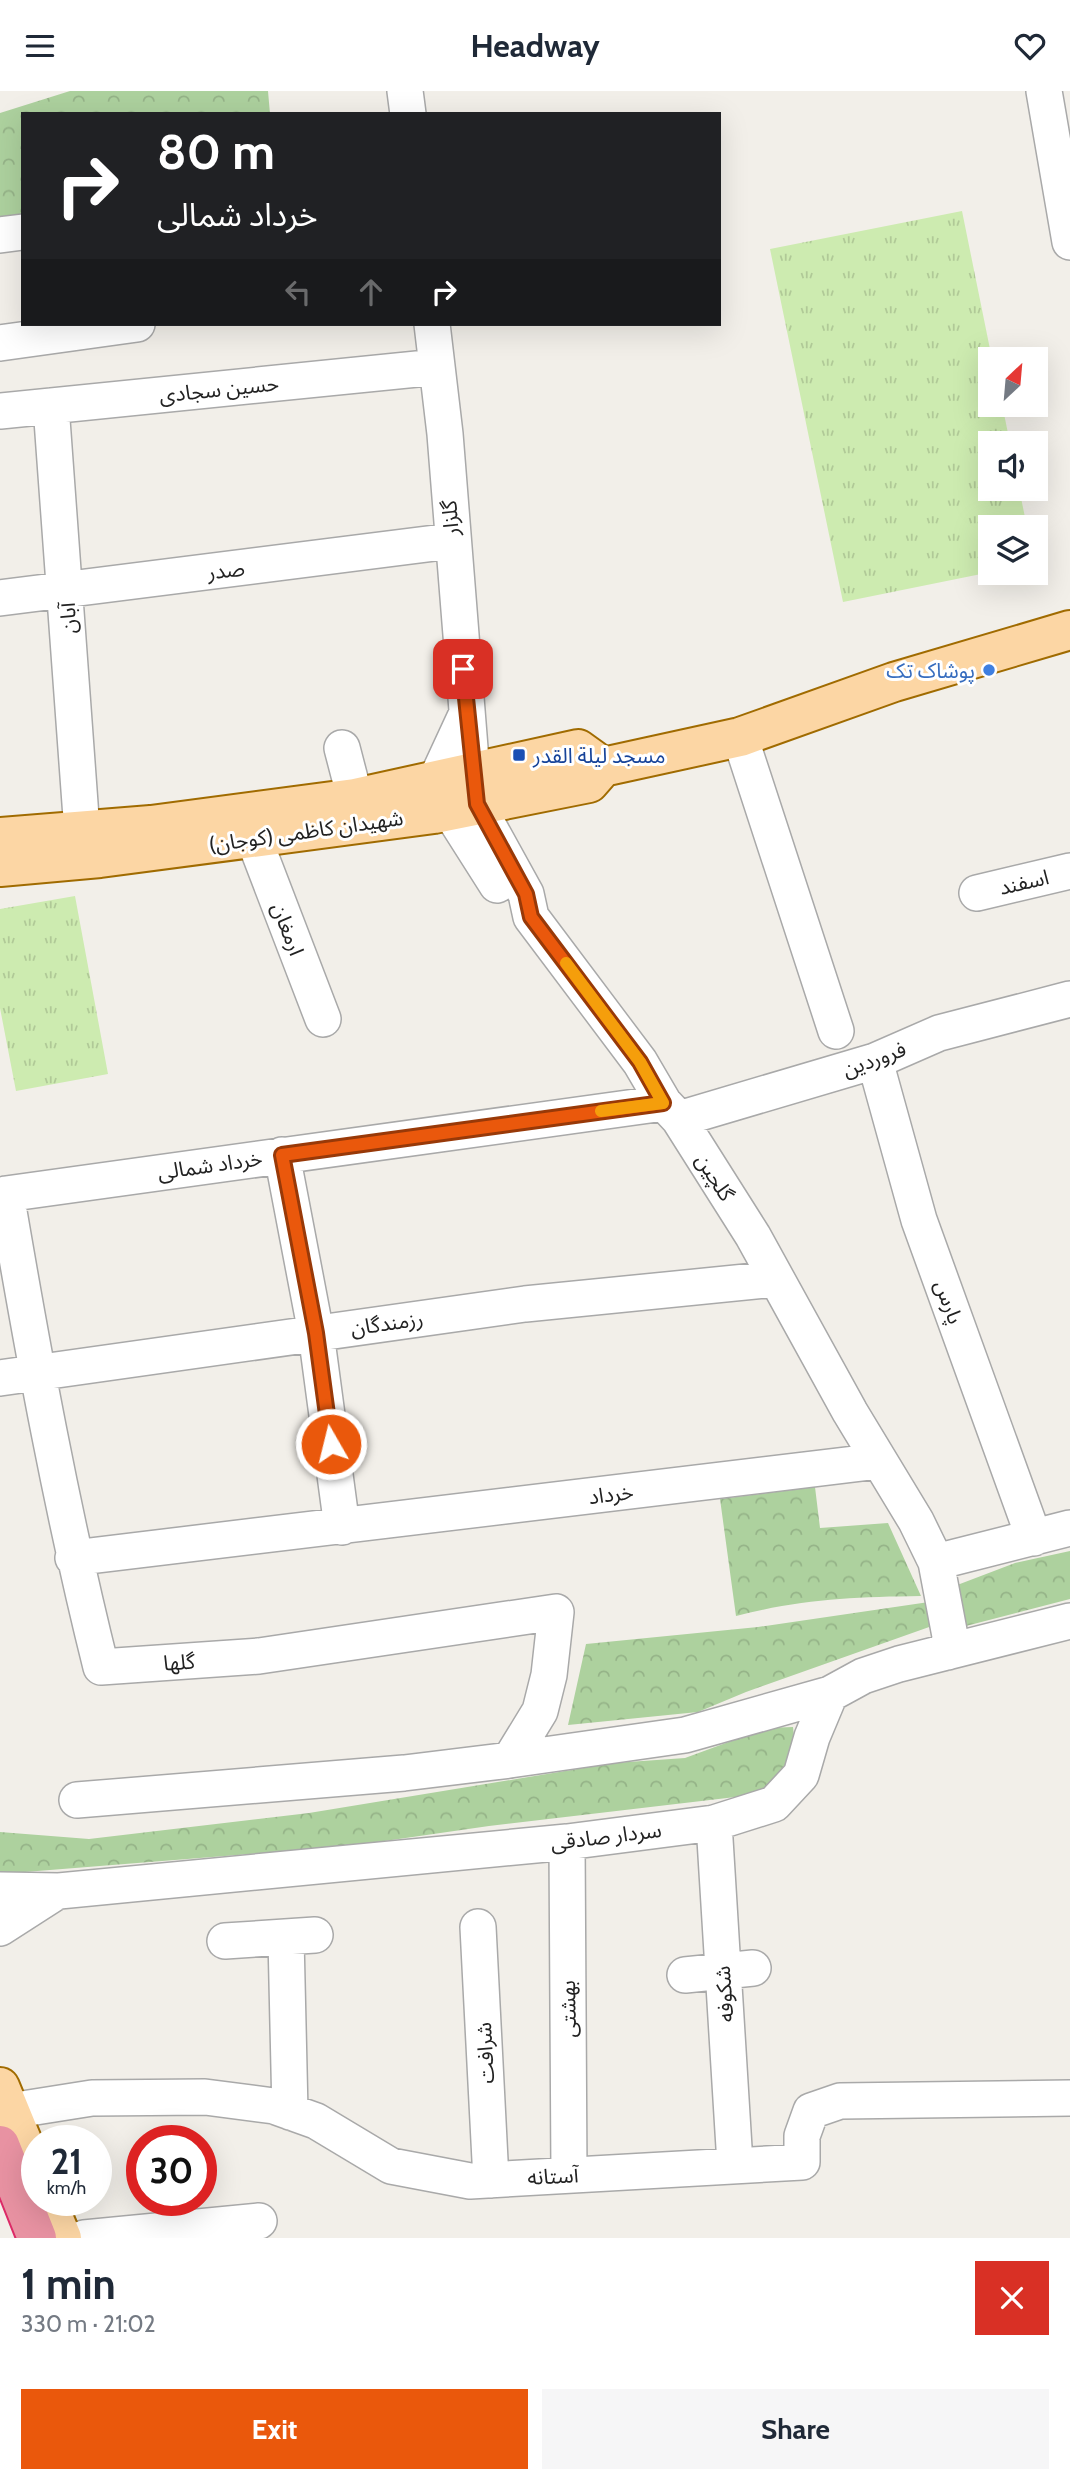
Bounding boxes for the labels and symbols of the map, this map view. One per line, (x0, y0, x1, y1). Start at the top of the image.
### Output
north arrow (978, 347, 1048, 417)
street label: حسین سجادی (158, 370, 280, 408)
street label: گلزار (436, 499, 464, 538)
street label: صدر (205, 555, 246, 585)
street label: آبان (55, 601, 81, 634)
pin (433, 639, 493, 699)
place label: پوشاک تک (886, 658, 975, 684)
marker: پوشاک تک (981, 662, 997, 678)
place label: مسجد لیلة القدر (532, 743, 665, 768)
marker: مسجد لیلة القدر (511, 747, 527, 763)
street label: شهیدان کاظمی (کوجان) (207, 805, 405, 857)
street label: اسفند (997, 864, 1051, 900)
street label: ارمغان (267, 899, 309, 959)
street label: فروردین (839, 1036, 909, 1082)
street label: خرداد شمالی (156, 1145, 264, 1185)
street label: گلچین (690, 1149, 740, 1206)
street label: پارس (928, 1277, 968, 1328)
street label: رزمندگان (349, 1306, 425, 1340)
position arrow (294, 1407, 368, 1481)
street label: خرداد (587, 1479, 635, 1509)
street label: گلها (162, 1648, 196, 1676)
street label: سردار صادقی (549, 1817, 663, 1855)
street label: شکوفه (710, 1965, 738, 2023)
street label: بهشتی (555, 1980, 581, 2038)
street label: شرافت (471, 2022, 499, 2084)
speed limit sign: 30 (126, 2125, 217, 2216)
street label: آستانه (527, 2162, 580, 2190)

